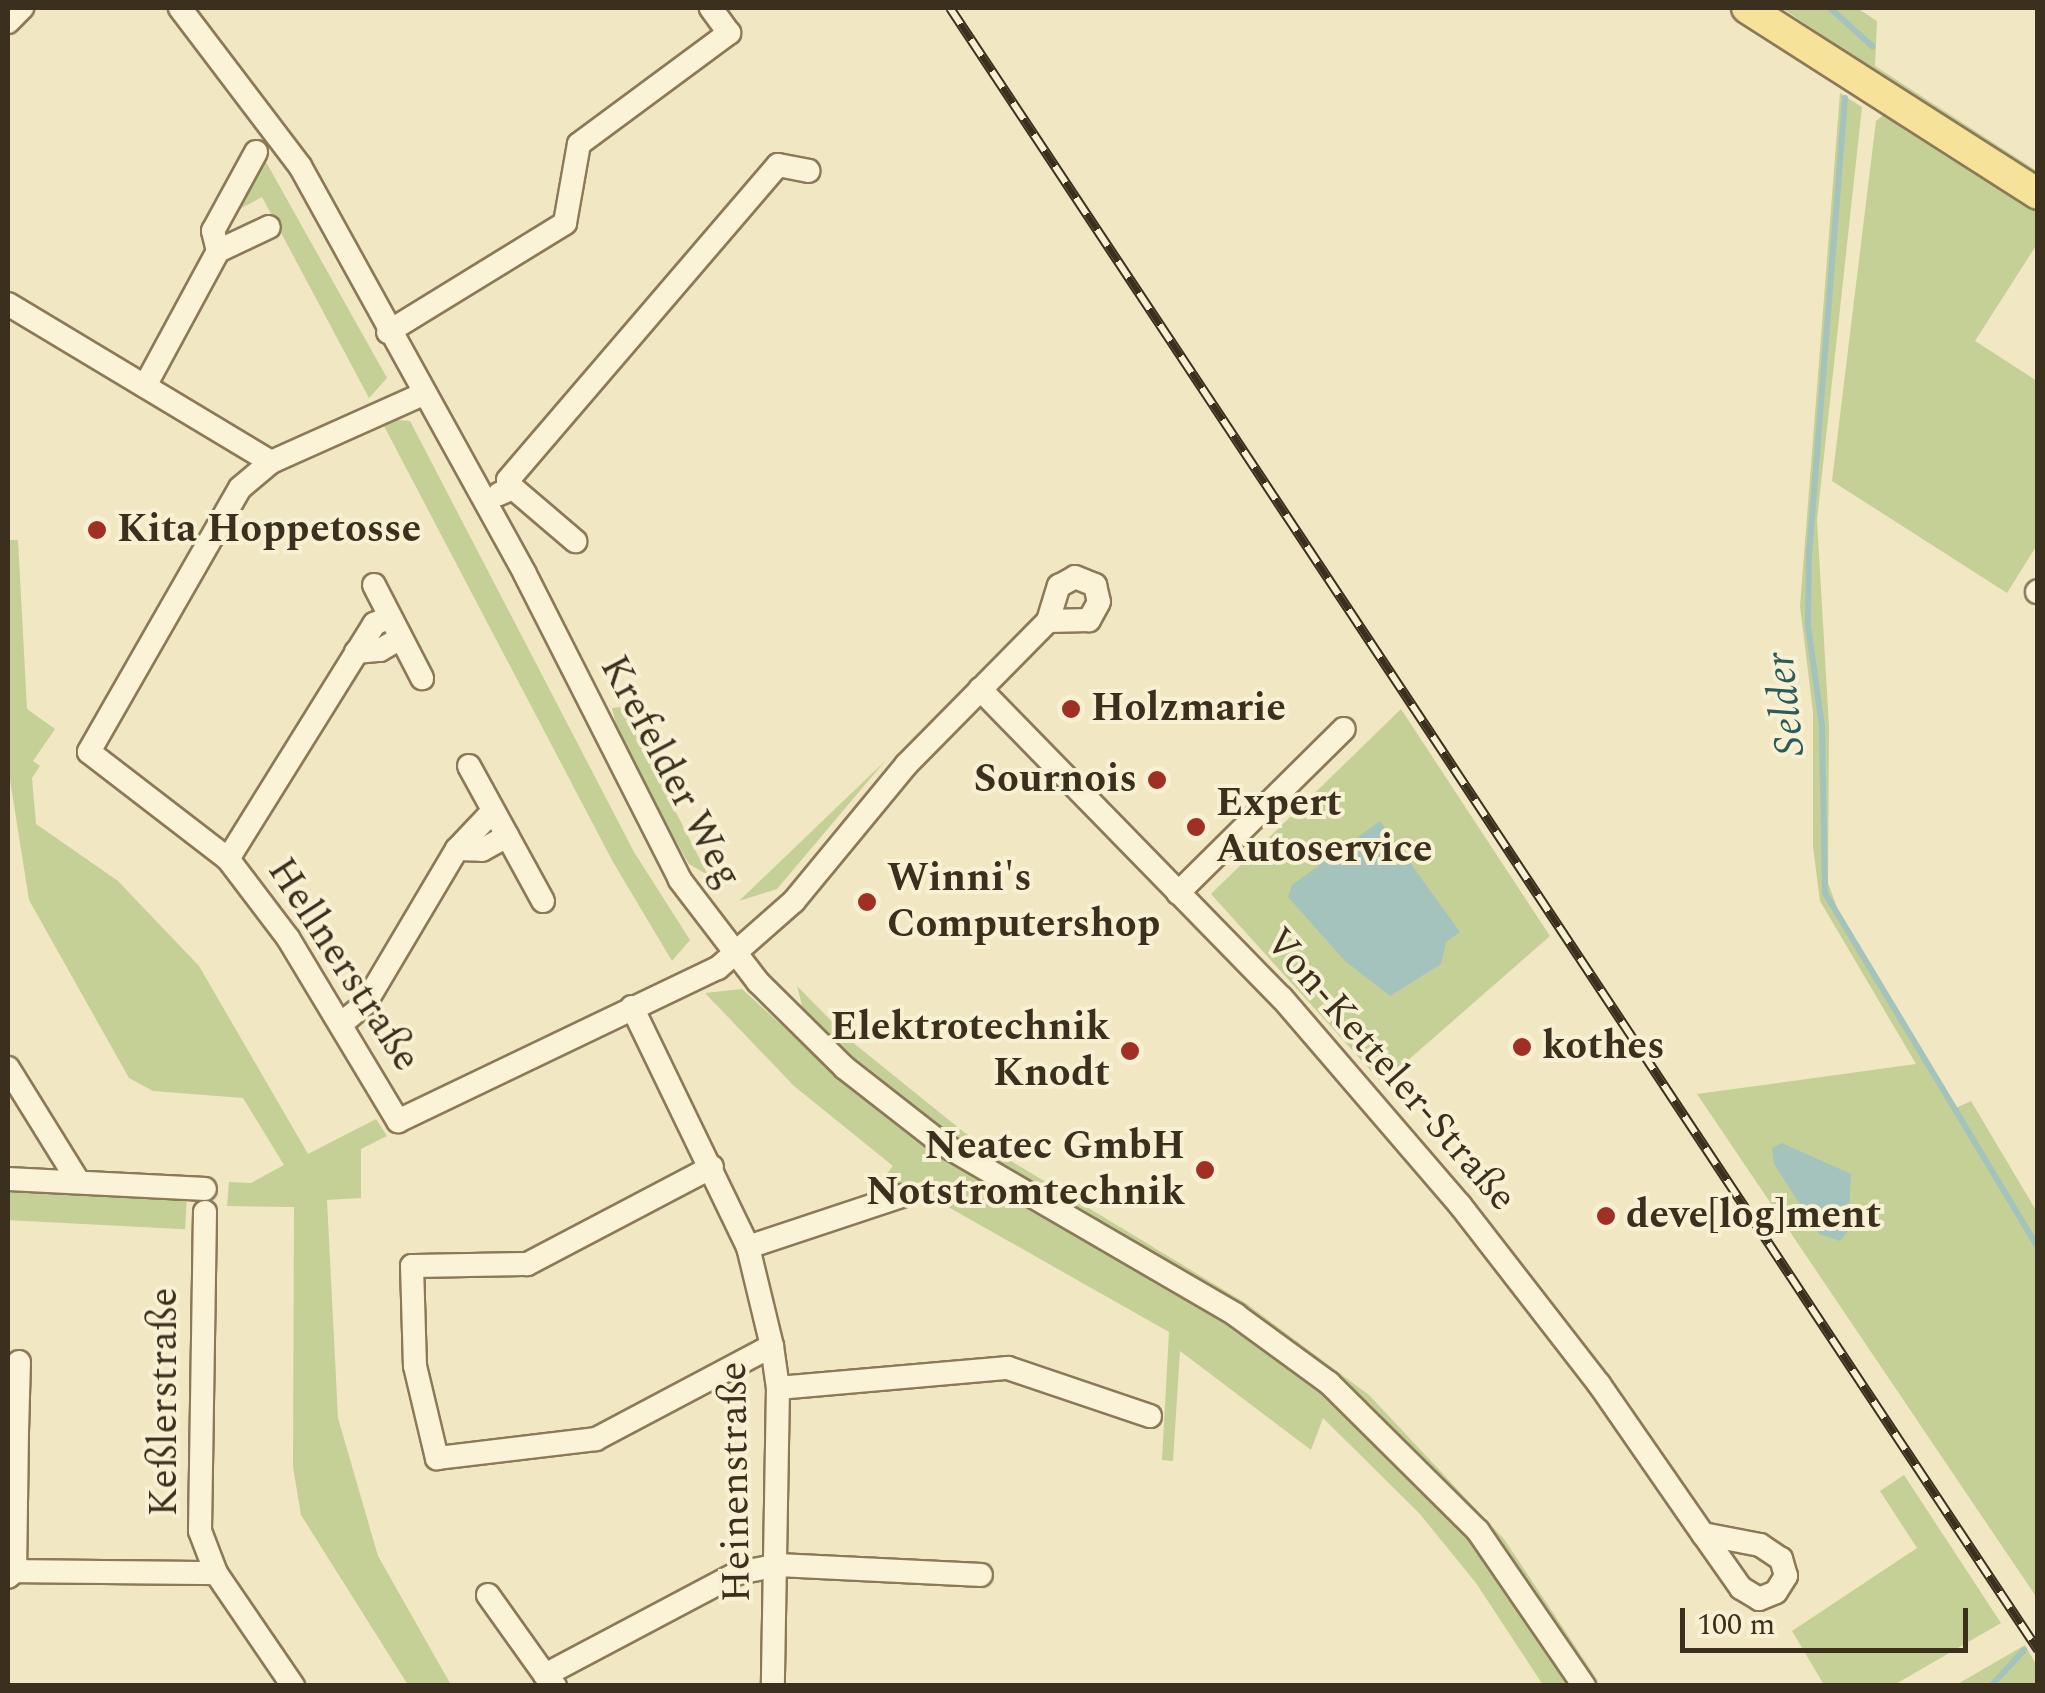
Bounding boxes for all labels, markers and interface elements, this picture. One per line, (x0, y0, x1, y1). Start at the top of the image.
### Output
place label: Kita Hoppetosse (117, 506, 421, 554)
marker: Kita Hoppetosse (86, 519, 108, 541)
street label: Krefelder Weg (589, 648, 751, 896)
water label: Selder (1755, 650, 1817, 758)
place label: Holzmarie (1091, 685, 1286, 733)
marker: Holzmarie (1060, 698, 1082, 720)
place label: Sournois (974, 756, 1137, 804)
marker: Sournois (1146, 769, 1168, 791)
place label: Expert Autoservice (1216, 780, 1432, 874)
marker: Expert Autoservice (1185, 816, 1207, 838)
street label: Hellnerstraße (256, 849, 430, 1081)
place label: Winni's Computershop (887, 855, 1160, 949)
marker: Winni's Computershop (856, 891, 878, 913)
street label: Von-Ketteler-Straße (1254, 919, 1526, 1221)
place label: Elektrotechnik Knodt (830, 1004, 1110, 1098)
place label: kothes (1542, 1023, 1665, 1071)
marker: kothes (1511, 1036, 1533, 1058)
marker: Elektrotechnik Knodt (1119, 1040, 1141, 1062)
place label: Neatec GmbH Notstromtechnik (866, 1123, 1185, 1217)
marker: Neatec GmbH Notstromtechnik (1194, 1159, 1216, 1181)
place label: deve[log]ment (1626, 1192, 1881, 1240)
marker: deve[log]ment (1595, 1205, 1617, 1227)
street label: Keßlerstraße (141, 1287, 189, 1517)
street label: Heinenstraße (710, 1361, 762, 1603)
scale bar (1685, 1588, 1972, 1650)
text: 100 m (1697, 1602, 1775, 1648)

